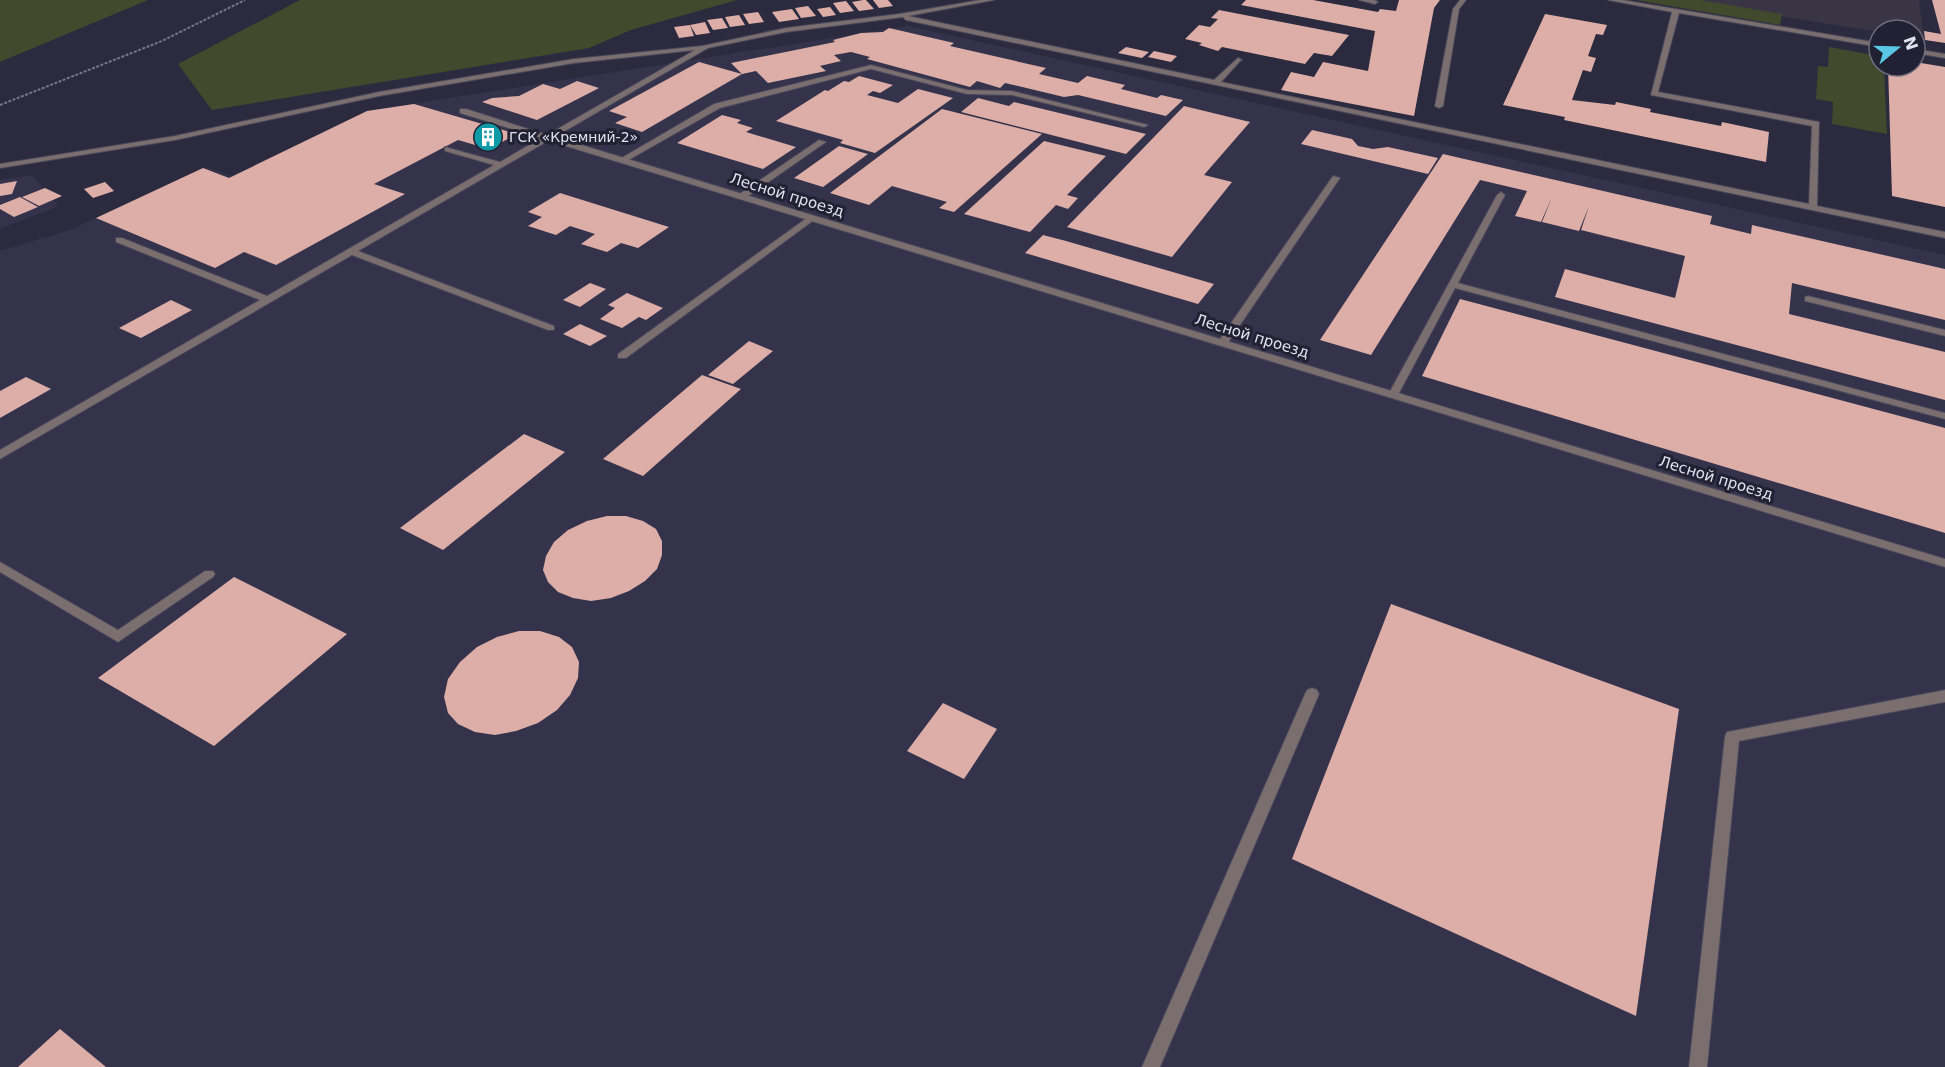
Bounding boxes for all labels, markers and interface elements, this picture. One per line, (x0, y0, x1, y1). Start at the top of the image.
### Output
north arrow (1867, 18, 1927, 78)
text: N (1900, 34, 1922, 53)
building icon: ГСК «Кремний-2» (472, 121, 504, 153)
place label: ГСК «Кремний-2» (509, 129, 638, 145)
street label: Лесной проезд (728, 169, 846, 221)
street label: Лесной проезд (1193, 310, 1311, 362)
street label: Лесной проезд (1657, 452, 1775, 504)

